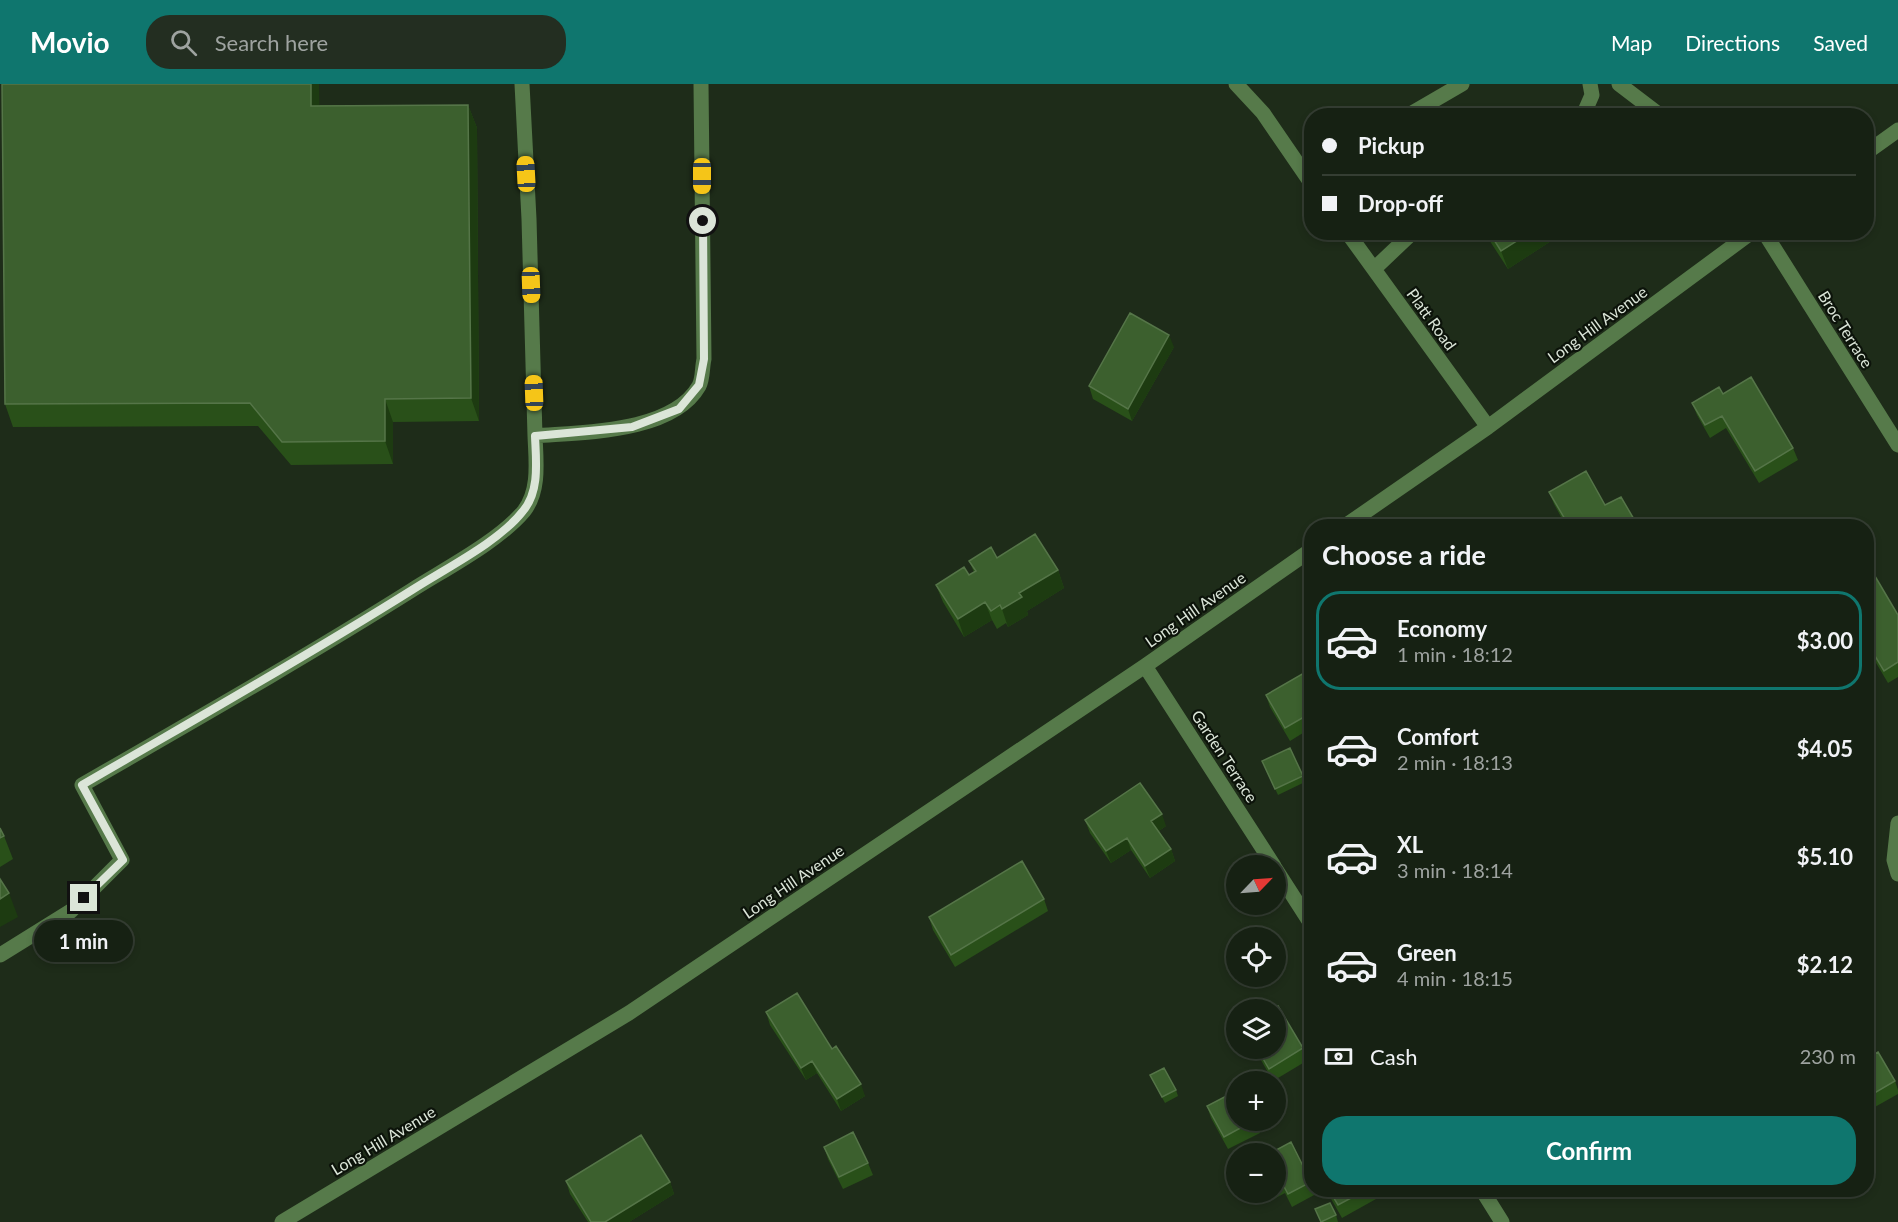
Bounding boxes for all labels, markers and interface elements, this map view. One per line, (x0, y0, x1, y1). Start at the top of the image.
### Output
search box (146, 15, 566, 69)
text: Movio (30, 25, 110, 59)
icon: search (167, 26, 200, 59)
text: Search here (215, 29, 328, 56)
text: Map (1611, 30, 1652, 55)
text: Directions (1685, 30, 1780, 55)
text: Saved (1813, 30, 1868, 55)
text: Pickup (1358, 132, 1424, 159)
car (516, 156, 536, 192)
car (693, 158, 711, 194)
text: Drop-off (1358, 190, 1443, 217)
route start (689, 207, 716, 234)
car (521, 267, 541, 303)
street label: Long Hill Avenue (1544, 282, 1650, 366)
street label: Platt Road (1403, 284, 1461, 354)
street label: Broc Terrace (1815, 287, 1877, 371)
car (524, 375, 544, 411)
text: Choose a ride (1322, 538, 1486, 571)
street label: Long Hill Avenue (1141, 567, 1249, 651)
icon: car (1325, 614, 1379, 668)
text: Economy (1397, 615, 1487, 642)
text: $3.00 (1797, 627, 1853, 654)
text: 1 min · 18:12 (1397, 642, 1513, 666)
street label: Garden Terrace (1188, 706, 1262, 806)
icon: car (1325, 722, 1379, 776)
text: Comfort (1397, 723, 1479, 750)
text: $4.05 (1797, 735, 1853, 762)
text: 2 min · 18:13 (1397, 750, 1513, 774)
icon: car (1325, 830, 1379, 884)
text: XL (1397, 831, 1423, 858)
street label: Long Hill Avenue (739, 840, 847, 922)
text: $5.10 (1797, 843, 1853, 870)
north arrow (1226, 855, 1286, 915)
map controls (1226, 855, 1286, 1203)
text: 3 min · 18:14 (1397, 858, 1513, 882)
route end (70, 884, 97, 911)
callout: 1 min (34, 919, 134, 961)
button: locate (1226, 927, 1286, 987)
text: 1 min (59, 929, 108, 953)
icon: car (1325, 938, 1379, 992)
text: Green (1397, 939, 1457, 966)
text: $2.12 (1797, 951, 1853, 978)
text: 4 min · 18:15 (1397, 966, 1513, 990)
button: layers (1226, 999, 1286, 1059)
icon: cash (1322, 1040, 1355, 1073)
text: Cash (1370, 1043, 1417, 1070)
text: 230 m (1800, 1044, 1856, 1068)
button: + (1226, 1071, 1286, 1131)
street label: Long Hill Avenue (328, 1101, 438, 1179)
button: Confirm (1322, 1116, 1856, 1185)
button: − (1226, 1143, 1286, 1203)

